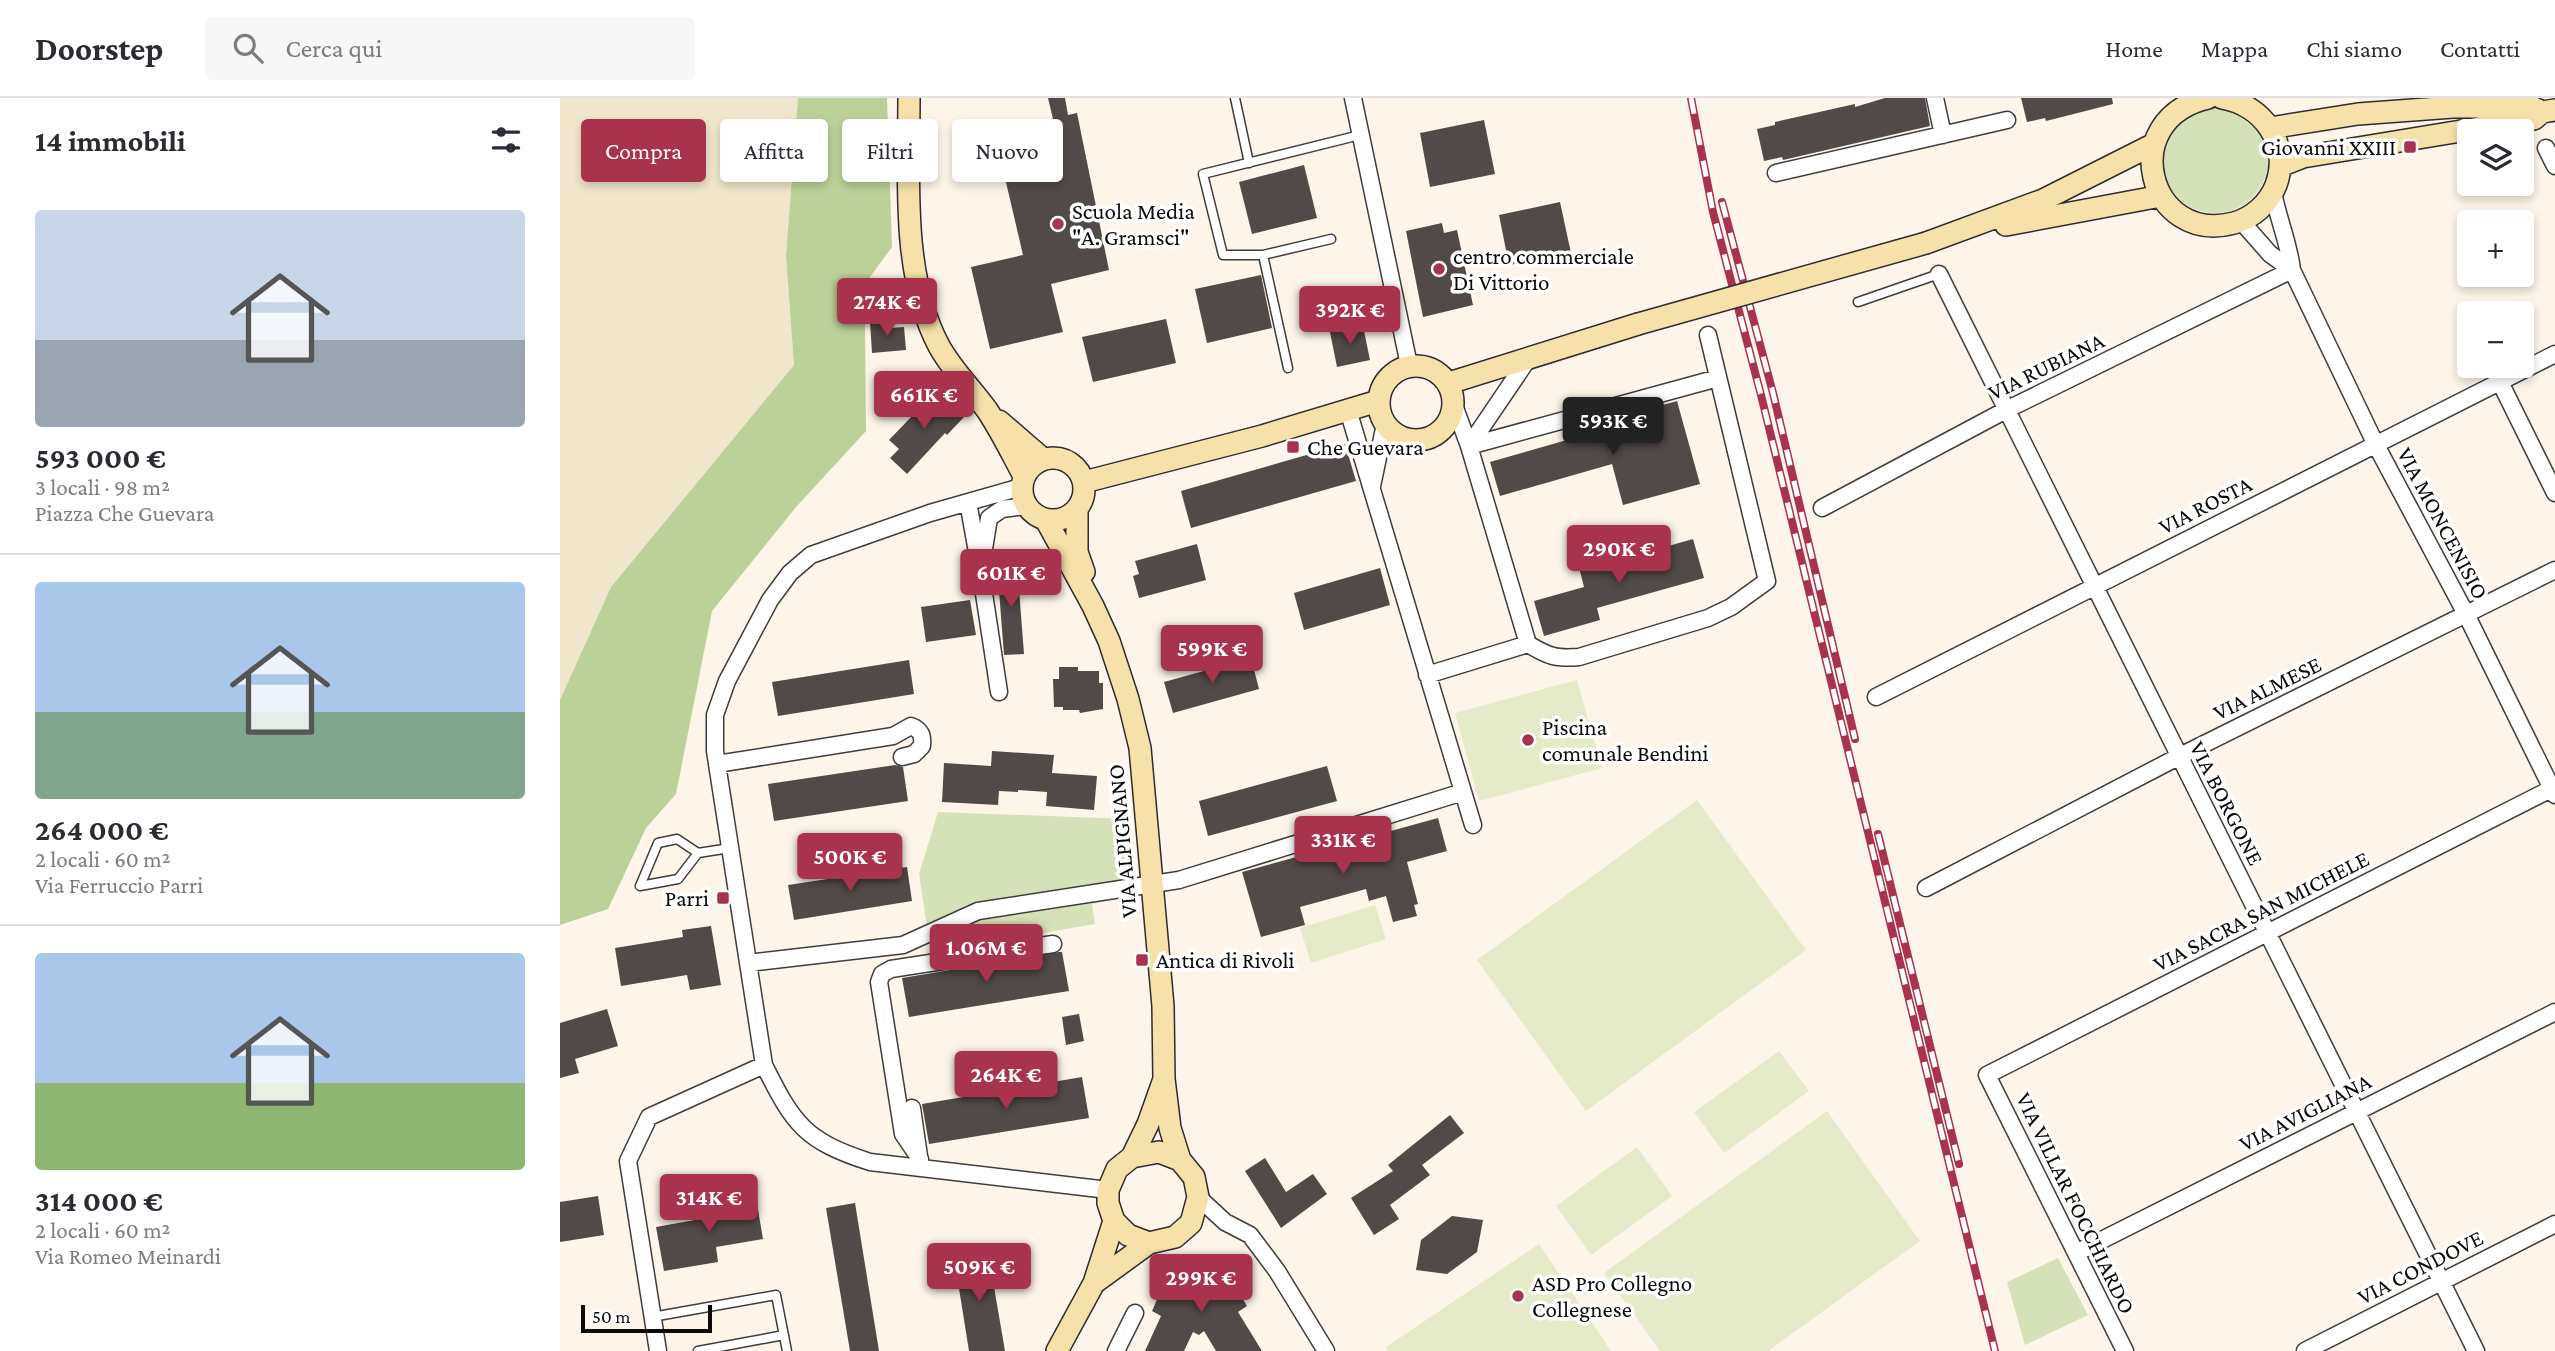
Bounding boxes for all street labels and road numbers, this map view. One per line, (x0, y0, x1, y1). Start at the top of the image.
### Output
street label: VIA RUBIANA (1984, 326, 2109, 405)
street label: VIA MONCENISIO (2392, 443, 2494, 603)
street label: VIA ROSTA (2154, 470, 2257, 539)
street label: VIA ALMESE (2209, 651, 2325, 725)
street label: VIA BORGONE (2185, 737, 2269, 869)
street label: VIA ALPIGNANO (1102, 763, 1142, 919)
street label: VIA SACRA SAN MICHELE (2149, 845, 2373, 977)
street label: VIA AVIGLIANA (2235, 1067, 2376, 1156)
street label: VIA VILLAR FOCCHIARDO (2011, 1088, 2141, 1318)
street label: VIA CONDOVE (2353, 1224, 2487, 1310)

